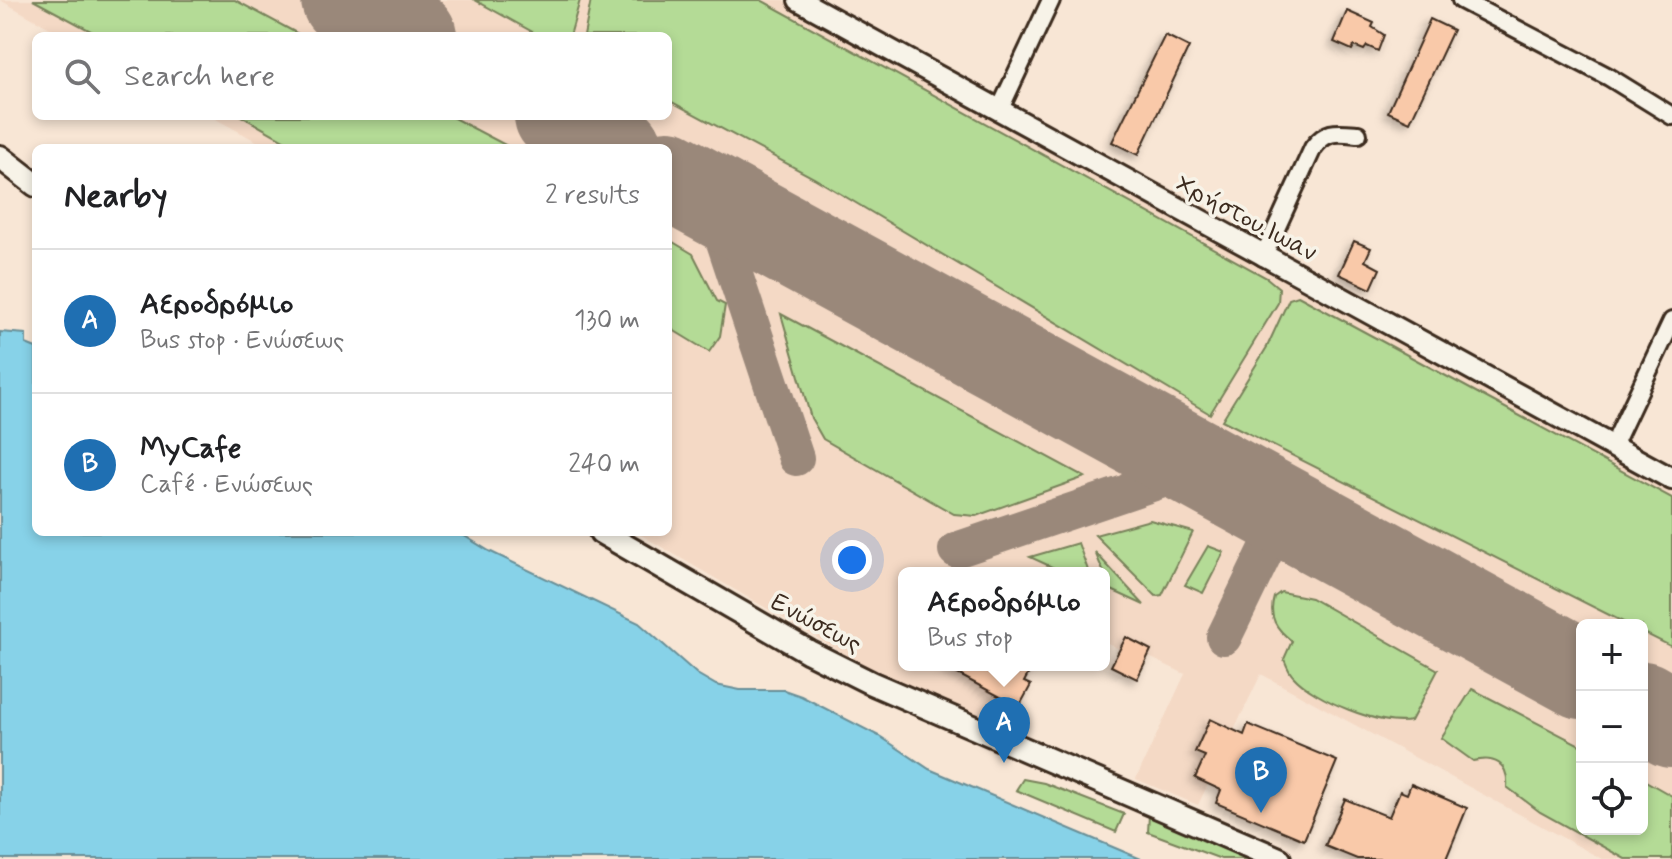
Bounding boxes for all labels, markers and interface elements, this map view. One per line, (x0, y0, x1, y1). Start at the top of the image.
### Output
search box (32, 32, 672, 120)
icon: search (60, 54, 104, 98)
text: Search here (124, 57, 275, 96)
street label: Χρήστου.Ιωαν (1170, 167, 1323, 270)
text: Nearby (64, 174, 168, 219)
text: 2 results (545, 179, 640, 213)
text: Αεροδρόμιο (140, 285, 294, 324)
text: A (81, 304, 99, 338)
text: 130 m (574, 304, 640, 338)
text: Bus stop · Ενώσεως (140, 324, 344, 358)
text: MyCafe (140, 429, 242, 468)
text: B (82, 448, 98, 482)
text: 240 m (568, 448, 640, 482)
text: Café · Ενώσεως (140, 468, 313, 502)
your location (832, 540, 872, 580)
popup (898, 567, 1110, 671)
text: Αεροδρόμιο (927, 583, 1081, 622)
street label: Ενώσεως (765, 586, 867, 662)
map controls (1576, 619, 1648, 835)
button: + (1576, 619, 1648, 691)
text: Bus stop (927, 622, 1013, 656)
button: − (1576, 691, 1648, 763)
pin: A (978, 697, 1030, 763)
pin: B (1235, 747, 1287, 813)
button: locate (1576, 763, 1648, 835)

